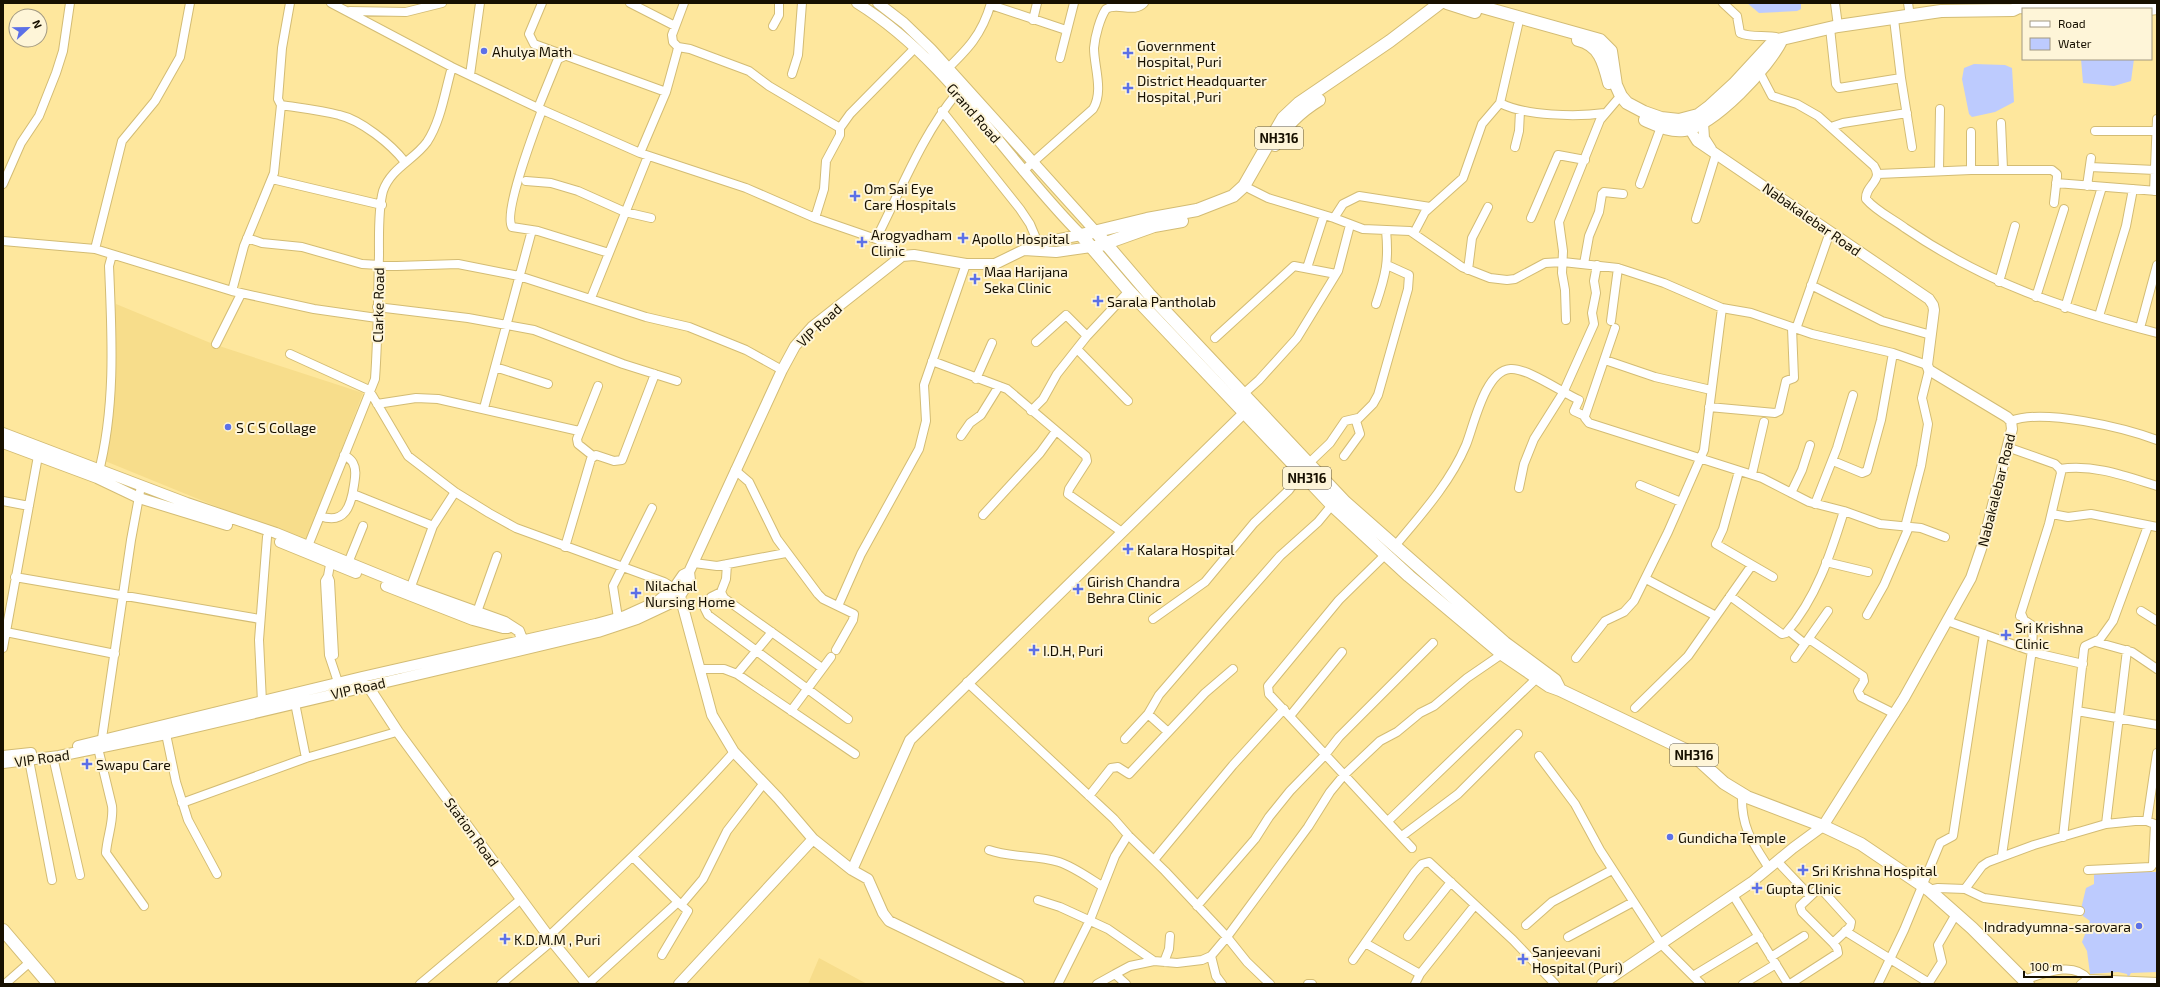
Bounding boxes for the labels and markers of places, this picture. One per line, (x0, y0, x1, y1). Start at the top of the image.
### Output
place label: Government Hospital, Puri (1137, 37, 1222, 70)
place label: Ahulya Math (492, 43, 572, 60)
marker: Ahulya Math (479, 46, 489, 56)
marker: Government Hospital, Puri (1122, 47, 1134, 59)
place label: District Headquarter Hospital ,Puri (1137, 72, 1267, 105)
marker: District Headquarter Hospital ,Puri (1122, 82, 1134, 94)
place label: Om Sai Eye Care Hospitals (864, 180, 956, 213)
marker: Om Sai Eye Care Hospitals (849, 190, 861, 202)
place label: Arogyadham Clinic (871, 226, 952, 259)
place label: Apollo Hospital (972, 230, 1070, 247)
marker: Apollo Hospital (957, 232, 969, 244)
marker: Arogyadham Clinic (856, 236, 868, 248)
place label: Maa Harijana Seka Clinic (984, 263, 1068, 296)
marker: Maa Harijana Seka Clinic (969, 273, 981, 285)
place label: Sarala Pantholab (1107, 293, 1216, 310)
marker: Sarala Pantholab (1092, 295, 1104, 307)
place label: S C S Collage (236, 419, 316, 436)
marker: S C S Collage (223, 422, 233, 432)
place label: Kalara Hospital (1137, 541, 1235, 558)
marker: Kalara Hospital (1122, 543, 1134, 555)
place label: Girish Chandra Behra Clinic (1087, 573, 1180, 606)
place label: Nilachal Nursing Home (645, 577, 735, 610)
marker: Girish Chandra Behra Clinic (1072, 583, 1084, 595)
marker: Nilachal Nursing Home (630, 587, 642, 599)
place label: Sri Krishna Clinic (2015, 619, 2084, 652)
marker: Sri Krishna Clinic (2000, 629, 2012, 641)
place label: I.D.H, Puri (1043, 642, 1103, 659)
marker: I.D.H, Puri (1028, 644, 1040, 656)
place label: Swapu Care (96, 756, 171, 773)
marker: Swapu Care (81, 758, 93, 770)
place label: Gundicha Temple (1678, 829, 1786, 846)
marker: Gundicha Temple (1665, 832, 1675, 842)
place label: Sri Krishna Hospital (1812, 862, 1938, 879)
marker: Sri Krishna Hospital (1797, 864, 1809, 876)
place label: Gupta Clinic (1766, 880, 1841, 897)
marker: Gupta Clinic (1751, 882, 1763, 894)
place label: Indradyumna-sarovara (1984, 918, 2131, 935)
marker: Indradyumna-sarovara (2134, 921, 2144, 931)
place label: K.D.M.M , Puri (514, 931, 600, 948)
marker: K.D.M.M , Puri (499, 933, 511, 945)
place label: Sanjeevani Hospital (Puri) (1532, 943, 1623, 976)
marker: Sanjeevani Hospital (Puri) (1517, 953, 1529, 965)

